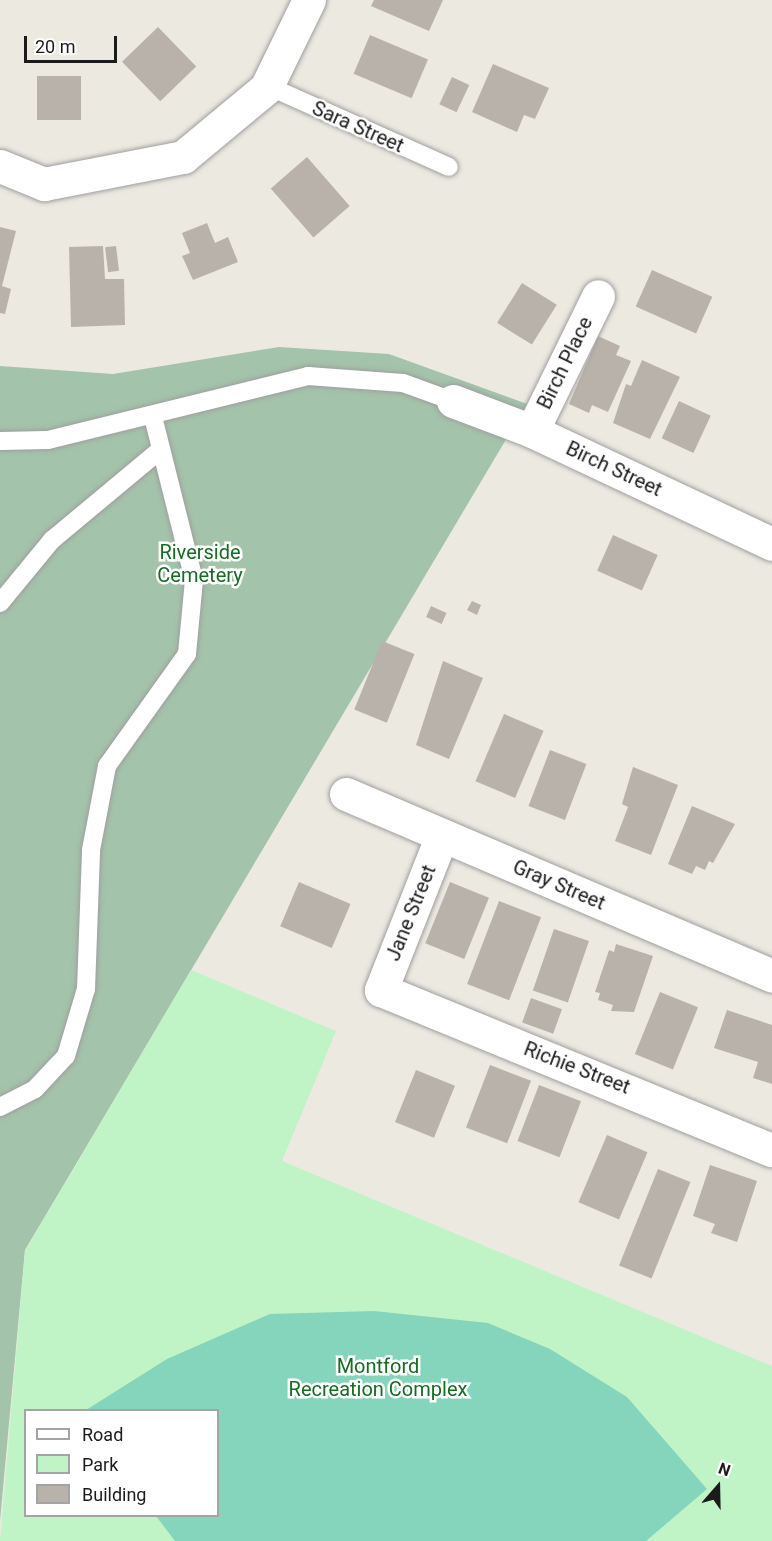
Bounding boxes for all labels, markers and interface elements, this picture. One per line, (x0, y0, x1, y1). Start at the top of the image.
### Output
scale bar (27, 24, 120, 62)
text: 20 m (35, 36, 75, 57)
street label: Sara Street (308, 96, 408, 158)
street label: Birch Place (532, 313, 598, 413)
street label: Birch Street (562, 436, 666, 502)
park label: Riverside Cemetery (157, 541, 243, 588)
street label: Gray Street (509, 855, 609, 915)
street label: Jane Street (381, 862, 441, 964)
street label: Richie Street (520, 1037, 634, 1099)
park label: Montford Recreation Complex (289, 1354, 467, 1401)
legend (24, 1409, 219, 1517)
text: Road (82, 1424, 123, 1445)
text: Park (82, 1454, 118, 1475)
north arrow (688, 1457, 748, 1517)
text: N (716, 1459, 733, 1480)
text: Building (82, 1484, 146, 1505)

